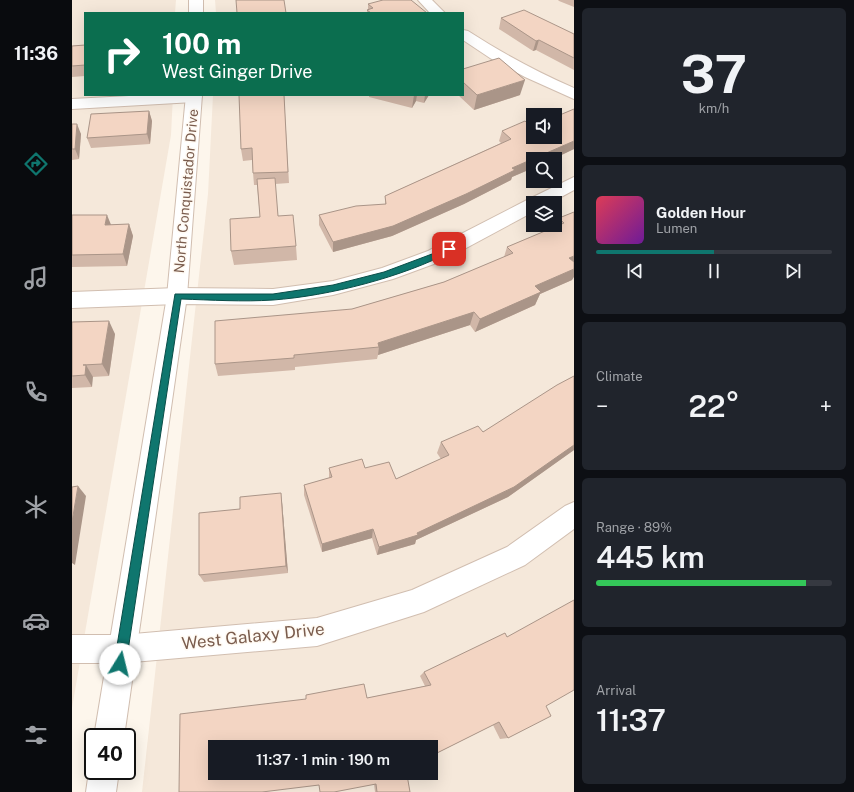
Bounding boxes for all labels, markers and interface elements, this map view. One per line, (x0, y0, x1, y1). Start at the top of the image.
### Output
text: 100 m (162, 27, 241, 60)
icon: right (96, 28, 148, 80)
text: 11:36 (14, 43, 58, 64)
text: 37 (681, 44, 747, 105)
text: West Ginger Drive (162, 61, 313, 82)
text: km/h (699, 101, 729, 116)
street label: North Conquistador Drive (171, 108, 201, 274)
map controls (526, 108, 562, 232)
button: sound (526, 108, 562, 144)
icon: directions (22, 150, 50, 178)
button: search (526, 152, 562, 188)
button: layers (526, 196, 562, 232)
text: Golden Hour (656, 204, 746, 221)
text: Lumen (656, 221, 697, 236)
pin (432, 232, 466, 266)
icon: arrive (438, 238, 460, 260)
icon: previous (624, 260, 646, 282)
icon: pause (703, 260, 725, 282)
icon: next (782, 260, 804, 282)
icon: music (22, 264, 50, 292)
text: Climate (596, 369, 643, 384)
icon: phone (22, 378, 50, 406)
text: 22° (688, 388, 740, 424)
text: − (596, 393, 608, 419)
text: + (820, 393, 832, 419)
icon: climate (22, 493, 50, 521)
text: Range · 89% (596, 520, 672, 535)
text: 445 km (596, 539, 705, 575)
icon: car (22, 607, 50, 635)
street label: West Galaxy Drive (180, 619, 326, 653)
position arrow (99, 643, 141, 685)
text: Arrival (596, 683, 636, 698)
text: 11:37 (596, 702, 666, 738)
icon: filters (22, 721, 50, 749)
speed limit sign: 40 (84, 728, 136, 780)
text: 11:37 · 1 min · 190 m (256, 751, 390, 768)

